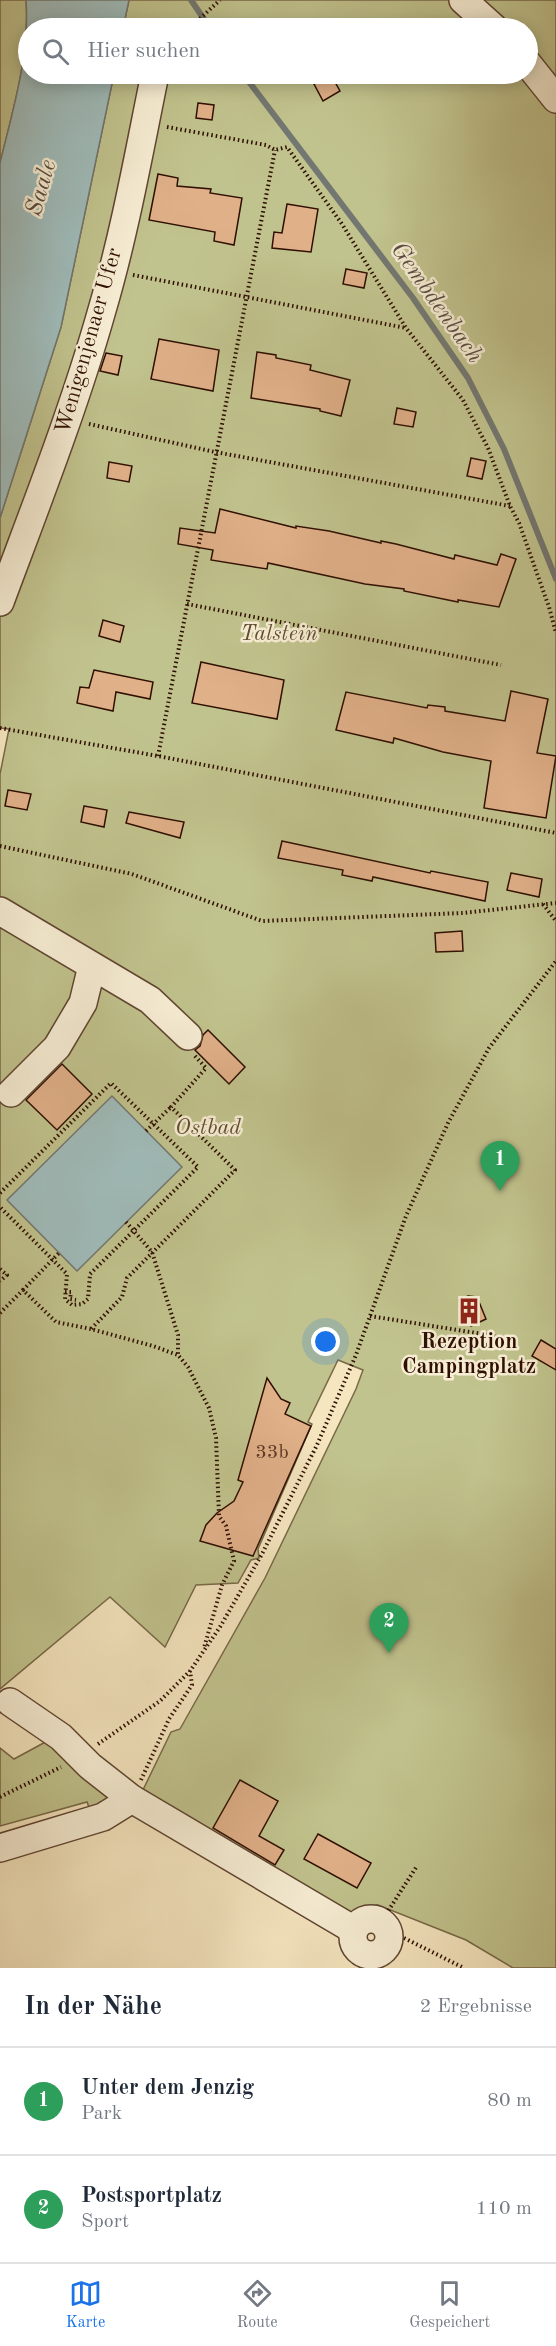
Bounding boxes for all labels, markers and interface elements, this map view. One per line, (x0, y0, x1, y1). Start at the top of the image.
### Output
search box (18, 18, 538, 84)
icon: search (39, 35, 72, 68)
text: Hier suchen (87, 40, 200, 62)
water label: Saale (23, 157, 61, 219)
water label: Gembdenbach (386, 238, 486, 368)
street label: Wenigenjenaer Ufer (52, 246, 126, 436)
park label: Talstein (240, 623, 318, 645)
park label: Ostbad (175, 1117, 241, 1139)
pin: 1 (480, 1142, 520, 1191)
building icon: Rezeption Campingplatz (454, 1296, 484, 1326)
your location (311, 1327, 340, 1356)
place label: Rezeption Campingplatz (402, 1331, 536, 1378)
house number: 33b (255, 1443, 289, 1463)
pin: 2 (370, 1604, 408, 1653)
text: In der Nähe (24, 1994, 162, 2020)
text: 2 Ergebnisse (420, 1997, 532, 2017)
text: Unter dem Jenzig (81, 2077, 254, 2099)
text: 1 (38, 2091, 49, 2111)
text: 80 m (487, 2091, 532, 2111)
text: Park (81, 2104, 122, 2124)
text: Postsportplatz (81, 2185, 222, 2207)
text: 2 (38, 2199, 49, 2219)
text: 110 m (476, 2199, 532, 2219)
text: Sport (81, 2212, 129, 2232)
tab: Karte (66, 2277, 105, 2333)
tab: Route (237, 2277, 278, 2333)
tab: Gespeichert (409, 2277, 490, 2333)

